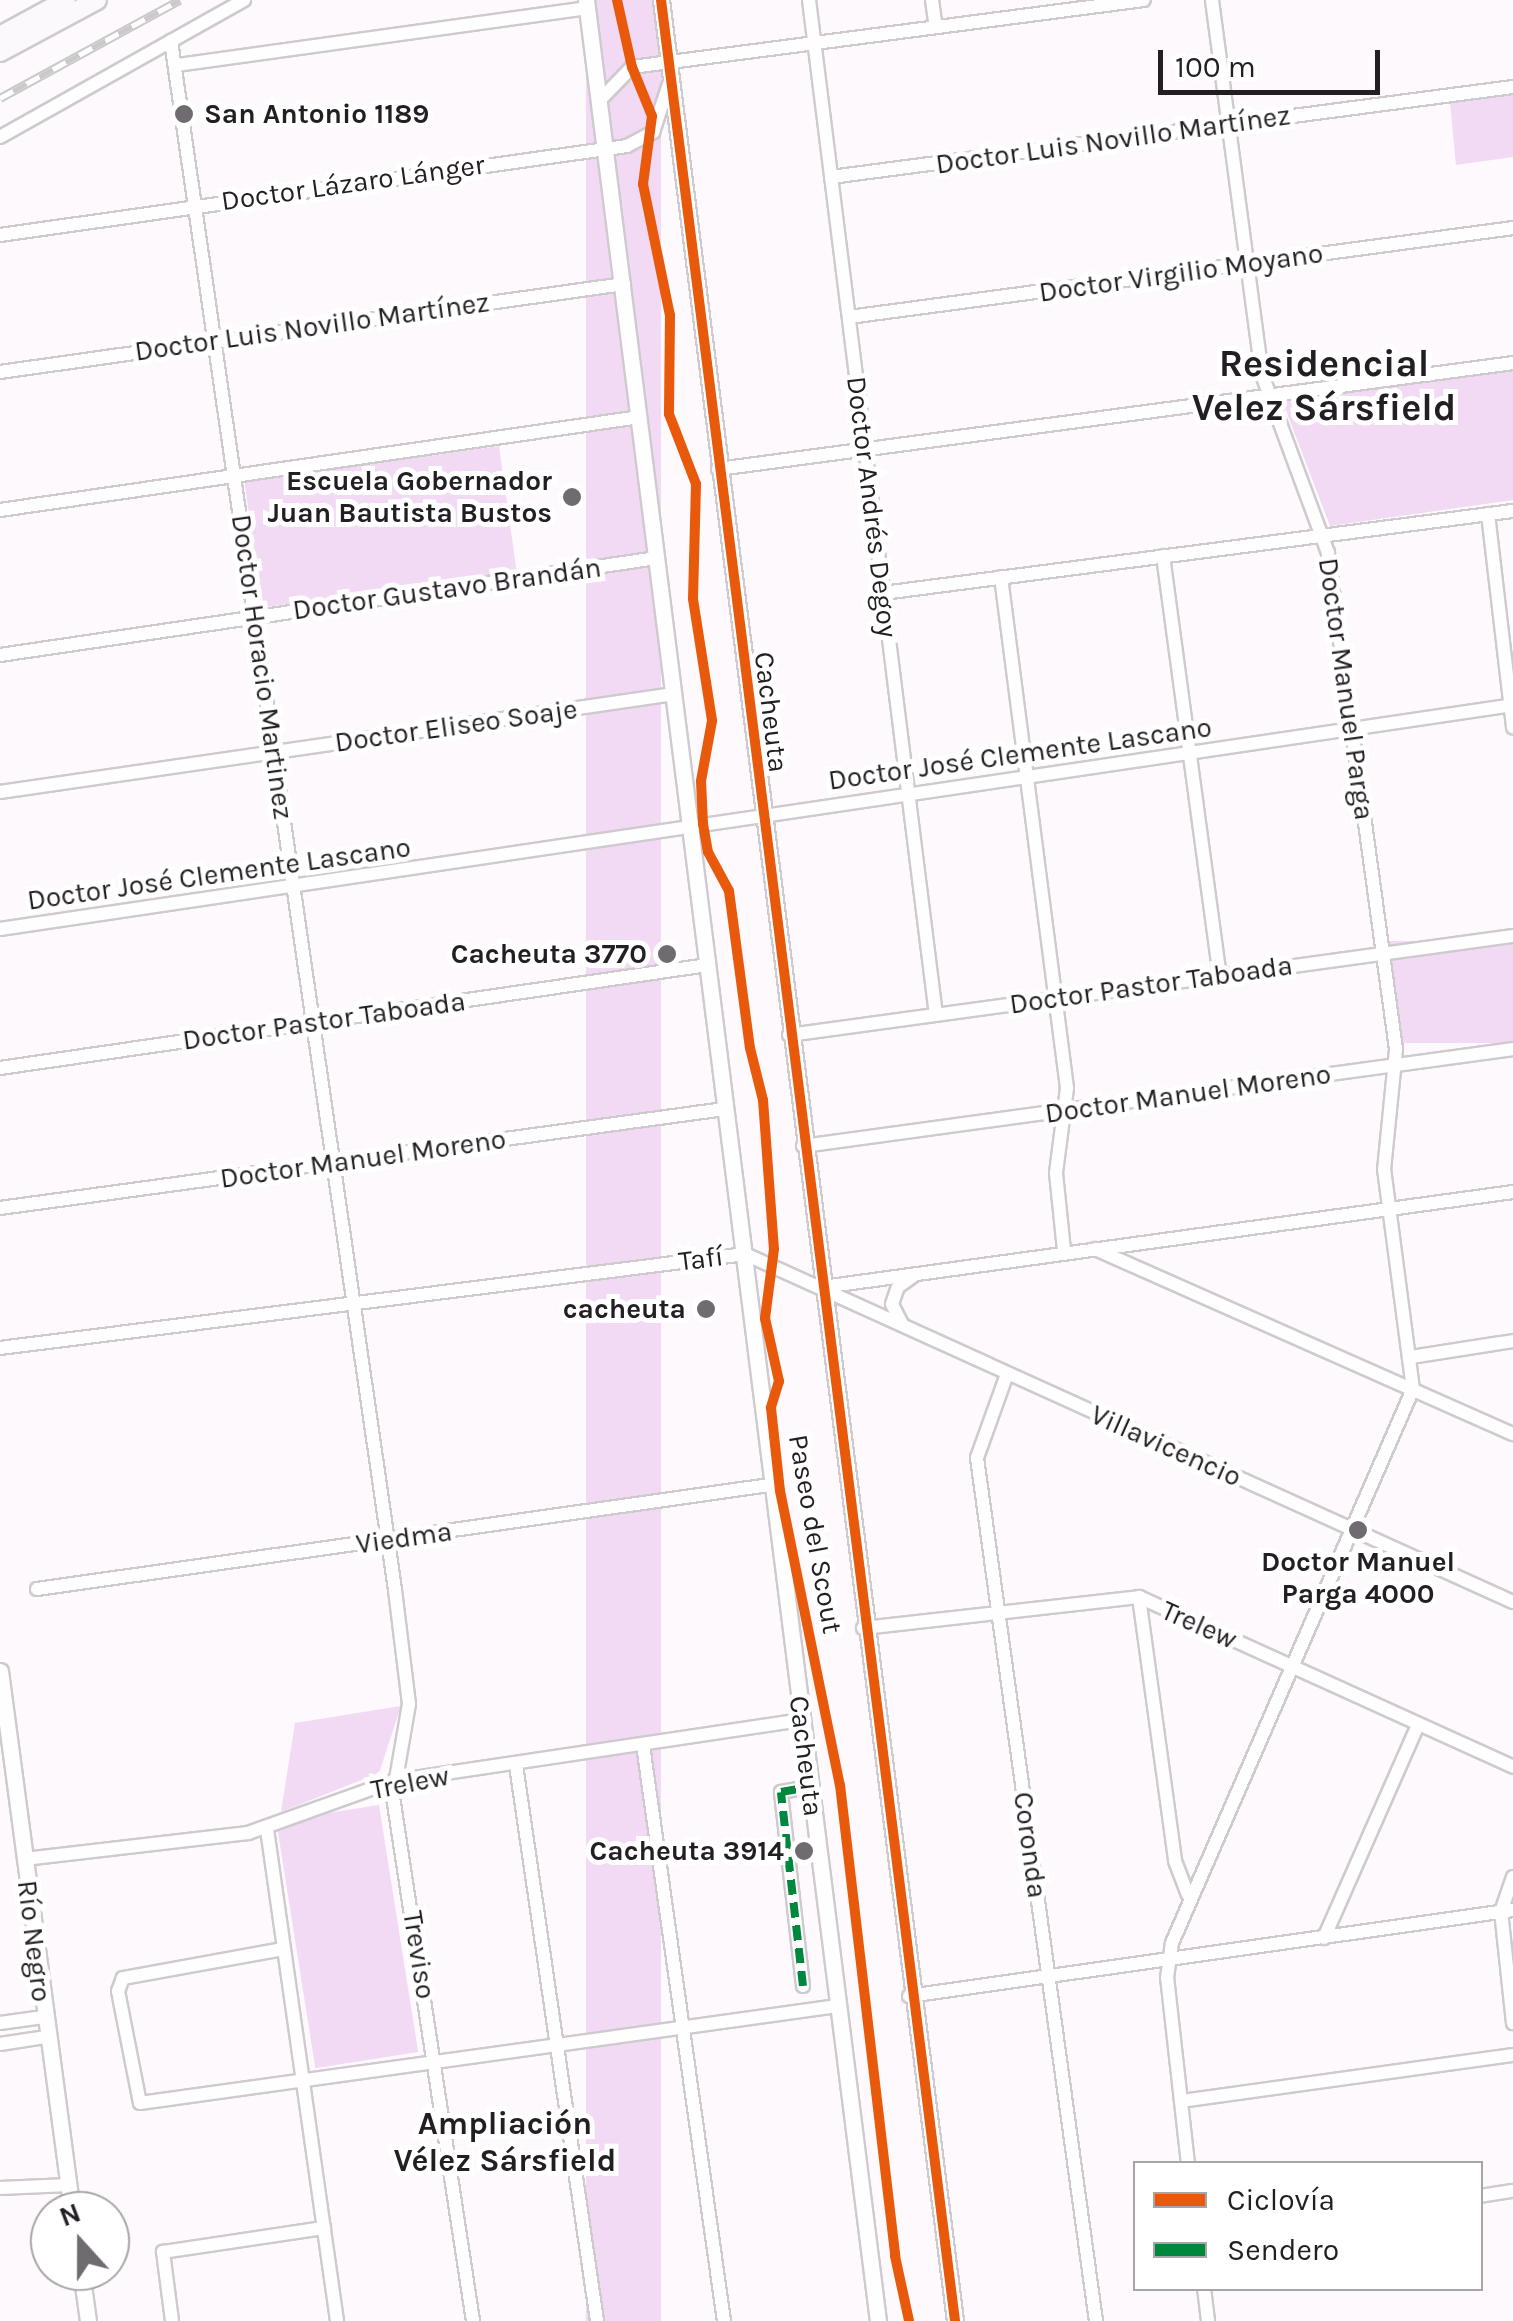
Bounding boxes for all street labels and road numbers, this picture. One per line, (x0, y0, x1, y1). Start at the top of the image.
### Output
street label: Doctor Luis Novillo Martínez (934, 98, 1292, 182)
street label: Doctor Lázaro Lánger (219, 148, 487, 218)
street label: Doctor Virgilio Moyano (1037, 236, 1325, 310)
street label: Doctor Luis Novillo Martínez (133, 285, 491, 369)
street label: Doctor Andrés Degoy (839, 374, 905, 640)
street label: Doctor Horacio Martinez (224, 512, 300, 822)
street label: Doctor Gustavo Brandán (291, 551, 603, 627)
street label: Doctor Manuel Parga (1311, 556, 1381, 822)
street label: Cacheuta (747, 650, 795, 774)
street label: Doctor Eliseo Soaje (333, 692, 579, 760)
street label: Doctor José Clemente Lascano (826, 710, 1214, 798)
street label: Doctor José Clemente Lascano (25, 830, 413, 918)
street label: Doctor Pastor Taboada (1007, 949, 1295, 1021)
street label: Doctor Pastor Taboada (180, 985, 468, 1057)
street label: Doctor Manuel Moreno (1043, 1057, 1333, 1131)
street label: Doctor Manuel Moreno (218, 1122, 508, 1196)
street label: Tafí (677, 1240, 725, 1278)
street label: Villavicencio (1085, 1398, 1247, 1494)
street label: Paseo del Scout (781, 1432, 849, 1636)
street label: Viedma (354, 1515, 454, 1561)
street label: Trelew (1156, 1594, 1242, 1656)
street label: Cacheuta (782, 1694, 830, 1818)
street label: Trelew (368, 1759, 452, 1807)
street label: Coronda (1006, 1790, 1054, 1900)
street label: Río Negro (10, 1878, 58, 2004)
street label: Treviso (395, 1908, 443, 2002)

